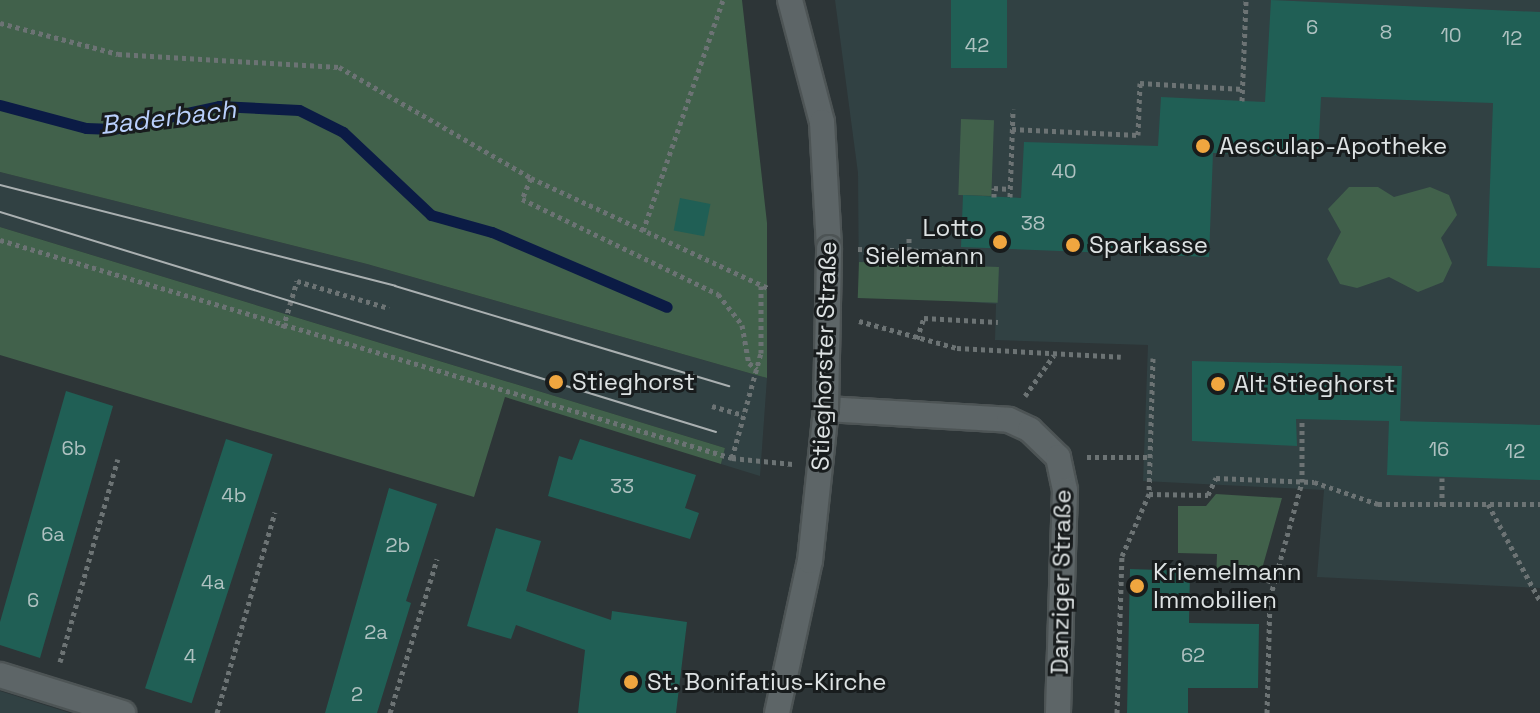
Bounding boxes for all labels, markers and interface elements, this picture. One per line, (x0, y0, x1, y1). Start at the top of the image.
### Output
house number: 6 (1306, 15, 1318, 39)
house number: 8 (1380, 20, 1392, 44)
house number: 10 (1440, 23, 1462, 47)
house number: 12 (1502, 26, 1522, 50)
house number: 42 (965, 33, 989, 57)
water label: Baderbach (98, 94, 238, 142)
place label: Aesculap-Apotheke (1219, 132, 1447, 160)
marker: Aesculap-Apotheke (1194, 137, 1212, 155)
house number: 40 (1051, 159, 1077, 183)
house number: 38 (1021, 211, 1045, 235)
place label: Lotto Sielemann (865, 214, 984, 270)
place label: Sparkasse (1089, 231, 1208, 259)
marker: Lotto Sielemann (991, 233, 1009, 251)
marker: Sparkasse (1064, 236, 1082, 254)
street label: Stieghorster Straße (806, 241, 842, 471)
place label: Stieghorst (572, 368, 695, 396)
place label: Alt Stieghorst (1234, 370, 1395, 398)
marker: Stieghorst (547, 373, 565, 391)
marker: Alt Stieghorst (1209, 375, 1227, 393)
house number: 6b (61, 436, 87, 460)
house number: 16 (1429, 437, 1449, 461)
house number: 12 (1505, 439, 1525, 463)
house number: 33 (610, 474, 634, 498)
house number: 4b (221, 483, 247, 507)
street label: Danziger Straße (1045, 489, 1077, 675)
house number: 6a (41, 522, 65, 546)
house number: 2b (386, 533, 410, 557)
place label: Kriemelmann Immobilien (1153, 558, 1301, 614)
house number: 4a (201, 570, 225, 594)
marker: Kriemelmann Immobilien (1128, 577, 1146, 595)
house number: 6 (27, 588, 39, 612)
house number: 2a (364, 620, 388, 644)
house number: 62 (1181, 643, 1205, 667)
house number: 4 (184, 644, 196, 668)
place label: St. Bonifatius-Kirche (647, 668, 887, 696)
marker: St. Bonifatius-Kirche (622, 673, 640, 691)
house number: 2 (351, 682, 363, 706)

